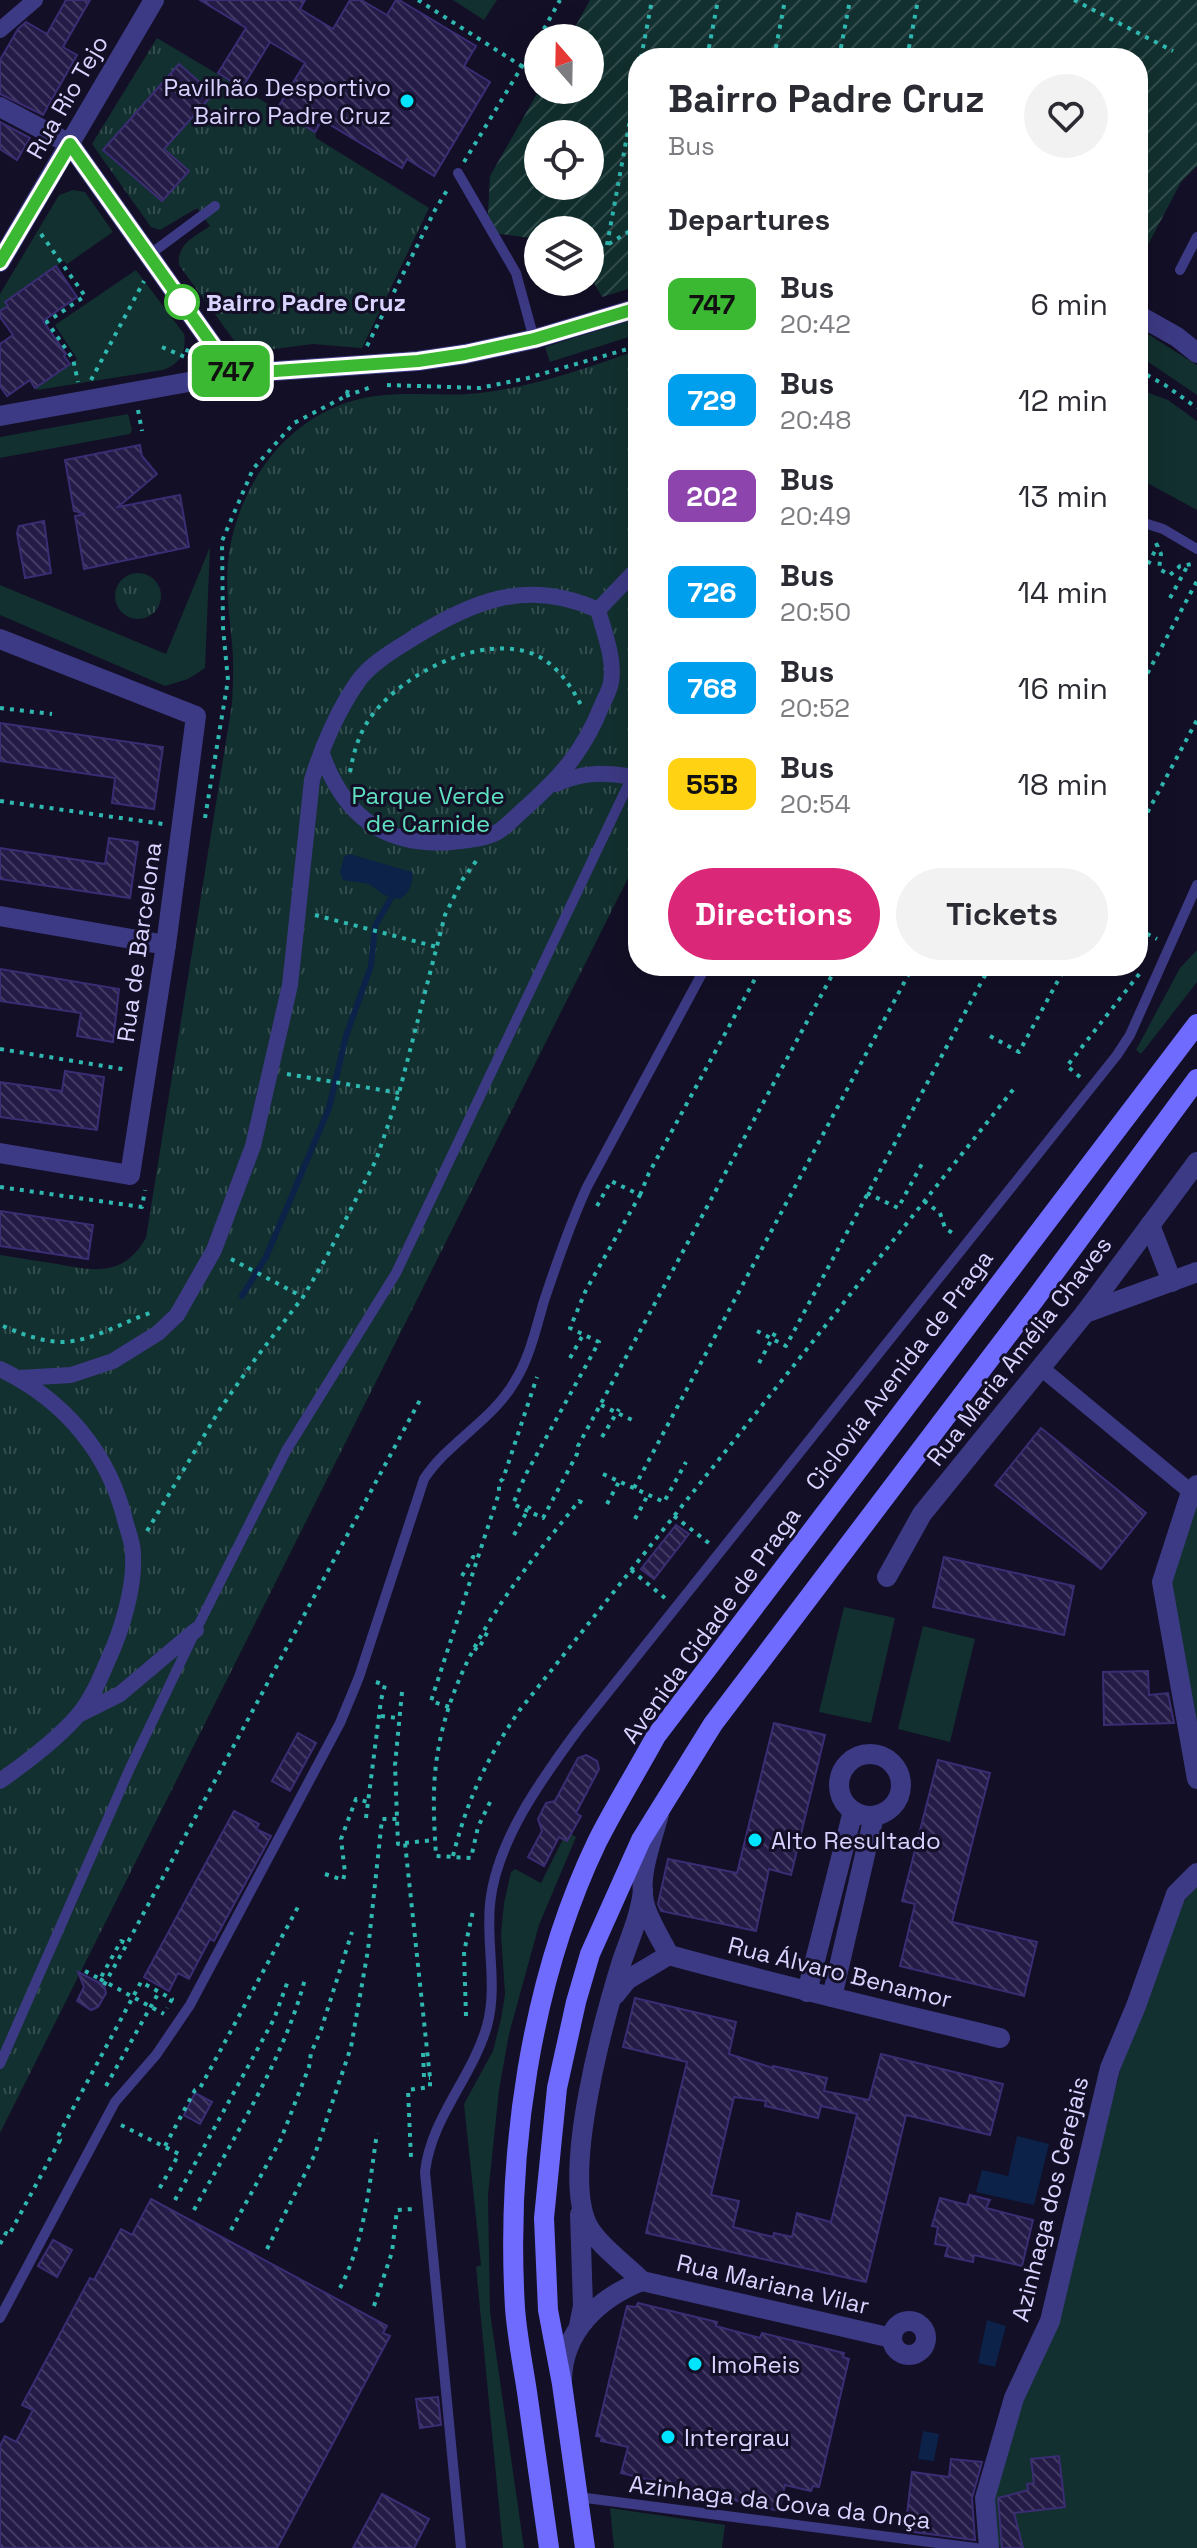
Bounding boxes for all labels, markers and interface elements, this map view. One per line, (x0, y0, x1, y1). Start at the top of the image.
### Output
north arrow (524, 24, 604, 104)
map controls (524, 24, 604, 296)
street label: Rua Rio Tejo (19, 30, 115, 164)
place label: Pavilhão Desportivo Bairro Padre Cruz (164, 72, 391, 131)
button: heart (1024, 74, 1108, 158)
text: Bairro Padre Cruz (668, 75, 985, 123)
marker: Pavilhão Desportivo Bairro Padre Cruz (398, 92, 416, 110)
button: locate (524, 120, 604, 200)
text: Bus (668, 129, 715, 163)
text: Departures (668, 200, 830, 239)
button: layers (524, 216, 604, 296)
text: Bus (780, 268, 834, 307)
marker: Bairro Padre Cruz (165, 285, 199, 319)
text: 6 min (1030, 285, 1108, 324)
text: 747 (689, 286, 735, 322)
place label: Bairro Padre Cruz (206, 287, 406, 318)
text: 20:42 (780, 307, 851, 341)
line badge: 747 (185, 345, 277, 397)
text: 747 (208, 353, 254, 389)
text: Bus (780, 364, 834, 403)
text: 12 min (1018, 381, 1108, 420)
text: 729 (687, 382, 737, 418)
text: 20:48 (780, 403, 851, 437)
text: Bus (780, 460, 834, 499)
text: 13 min (1018, 477, 1108, 516)
text: 202 (686, 478, 738, 514)
text: 20:49 (780, 499, 851, 533)
text: Bus (780, 556, 834, 595)
text: 14 min (1017, 573, 1108, 612)
text: 726 (687, 574, 737, 610)
text: 20:50 (780, 595, 851, 629)
text: Bus (780, 652, 834, 691)
text: 16 min (1018, 669, 1108, 708)
text: 768 (687, 670, 737, 706)
text: 20:52 (780, 691, 850, 725)
text: Bus (780, 748, 834, 787)
text: 18 min (1018, 765, 1108, 804)
text: 55B (686, 766, 738, 802)
park label: Parque Verde de Carnide (351, 780, 505, 839)
text: 20:54 (780, 787, 851, 821)
street label: Rua de Barcelona (110, 840, 168, 1044)
button: Directions (668, 868, 880, 960)
button: Tickets (896, 868, 1108, 960)
street label: Rua Maria Amélia Chaves (920, 1230, 1118, 1472)
street label: Ciclovia Avenida de Praga (798, 1243, 1000, 1496)
street label: Avenida Cidade de Praga (615, 1500, 807, 1749)
place label: Alto Resultado (771, 1825, 941, 1856)
marker: Alto Resultado (746, 1831, 764, 1849)
street label: Rua Álvaro Benamor (725, 1929, 955, 2015)
street label: Azinhaga dos Cerejais (1005, 2073, 1095, 2325)
street label: Rua Mariana Vilar (674, 2247, 872, 2321)
place label: ImoReis (711, 2349, 800, 2380)
marker: ImoReis (686, 2355, 704, 2373)
place label: Intergrau (684, 2422, 790, 2453)
marker: Intergrau (659, 2428, 677, 2446)
street label: Azinhaga da Cova da Onça (627, 2468, 933, 2536)

